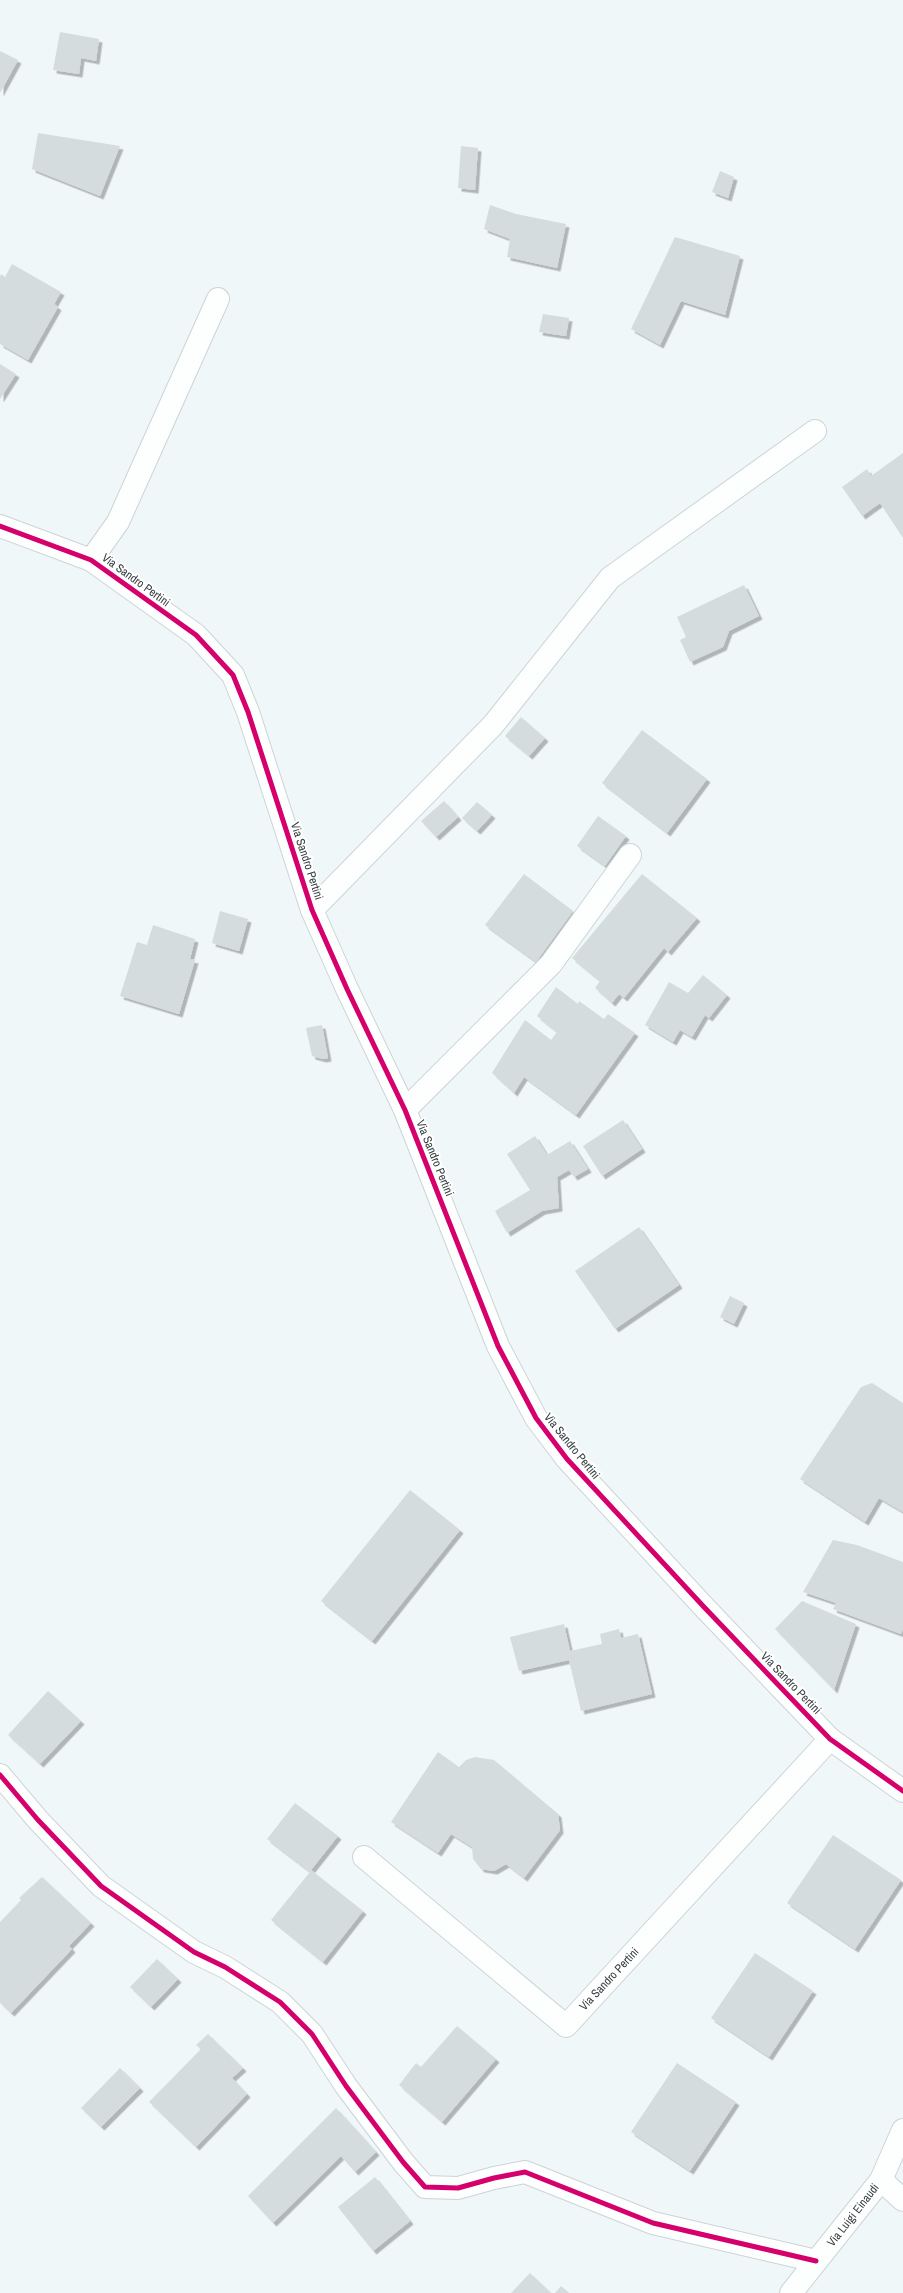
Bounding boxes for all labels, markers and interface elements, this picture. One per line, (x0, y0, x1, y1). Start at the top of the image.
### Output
street label: Via Sandro Pertini (99, 550, 173, 610)
street label: Via Sandro Pertini (287, 820, 327, 902)
street label: Via Sandro Pertini (412, 1118, 458, 1198)
street label: Via Sandro Pertini (540, 1410, 604, 1482)
street label: Via Sandro Pertini (757, 1648, 825, 1718)
street label: Via Sandro Pertini (576, 1944, 642, 2014)
street label: Via Luigi Einaudi (823, 2180, 883, 2250)

